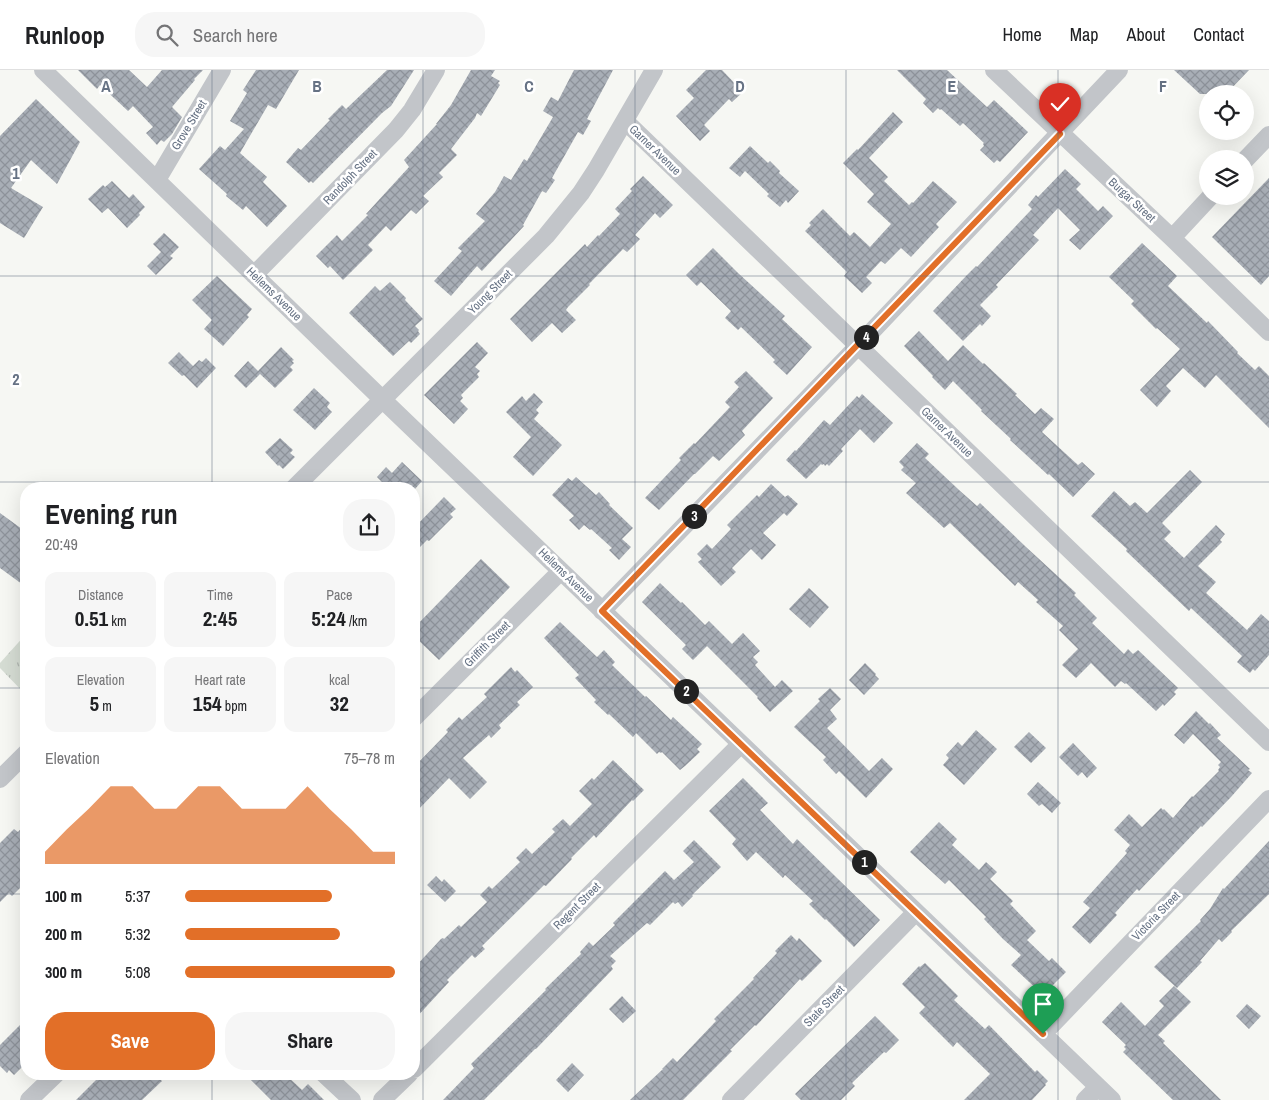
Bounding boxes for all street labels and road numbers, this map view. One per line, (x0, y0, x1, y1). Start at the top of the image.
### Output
street label: Grove Street (168, 97, 210, 153)
street label: Garner Avenue (626, 121, 684, 179)
street label: Randolph Street (320, 146, 381, 208)
street label: Burgar Street (1105, 174, 1159, 226)
street label: Hellems Avenue (243, 264, 305, 324)
street label: Young Street (464, 266, 516, 318)
street label: Garner Avenue (918, 403, 976, 461)
street label: Hellems Avenue (535, 545, 597, 605)
street label: Griffith Street (461, 617, 514, 670)
street label: Regent Street (550, 879, 604, 933)
street label: Victoria Street (1128, 888, 1184, 944)
street label: State Street (800, 982, 848, 1030)

